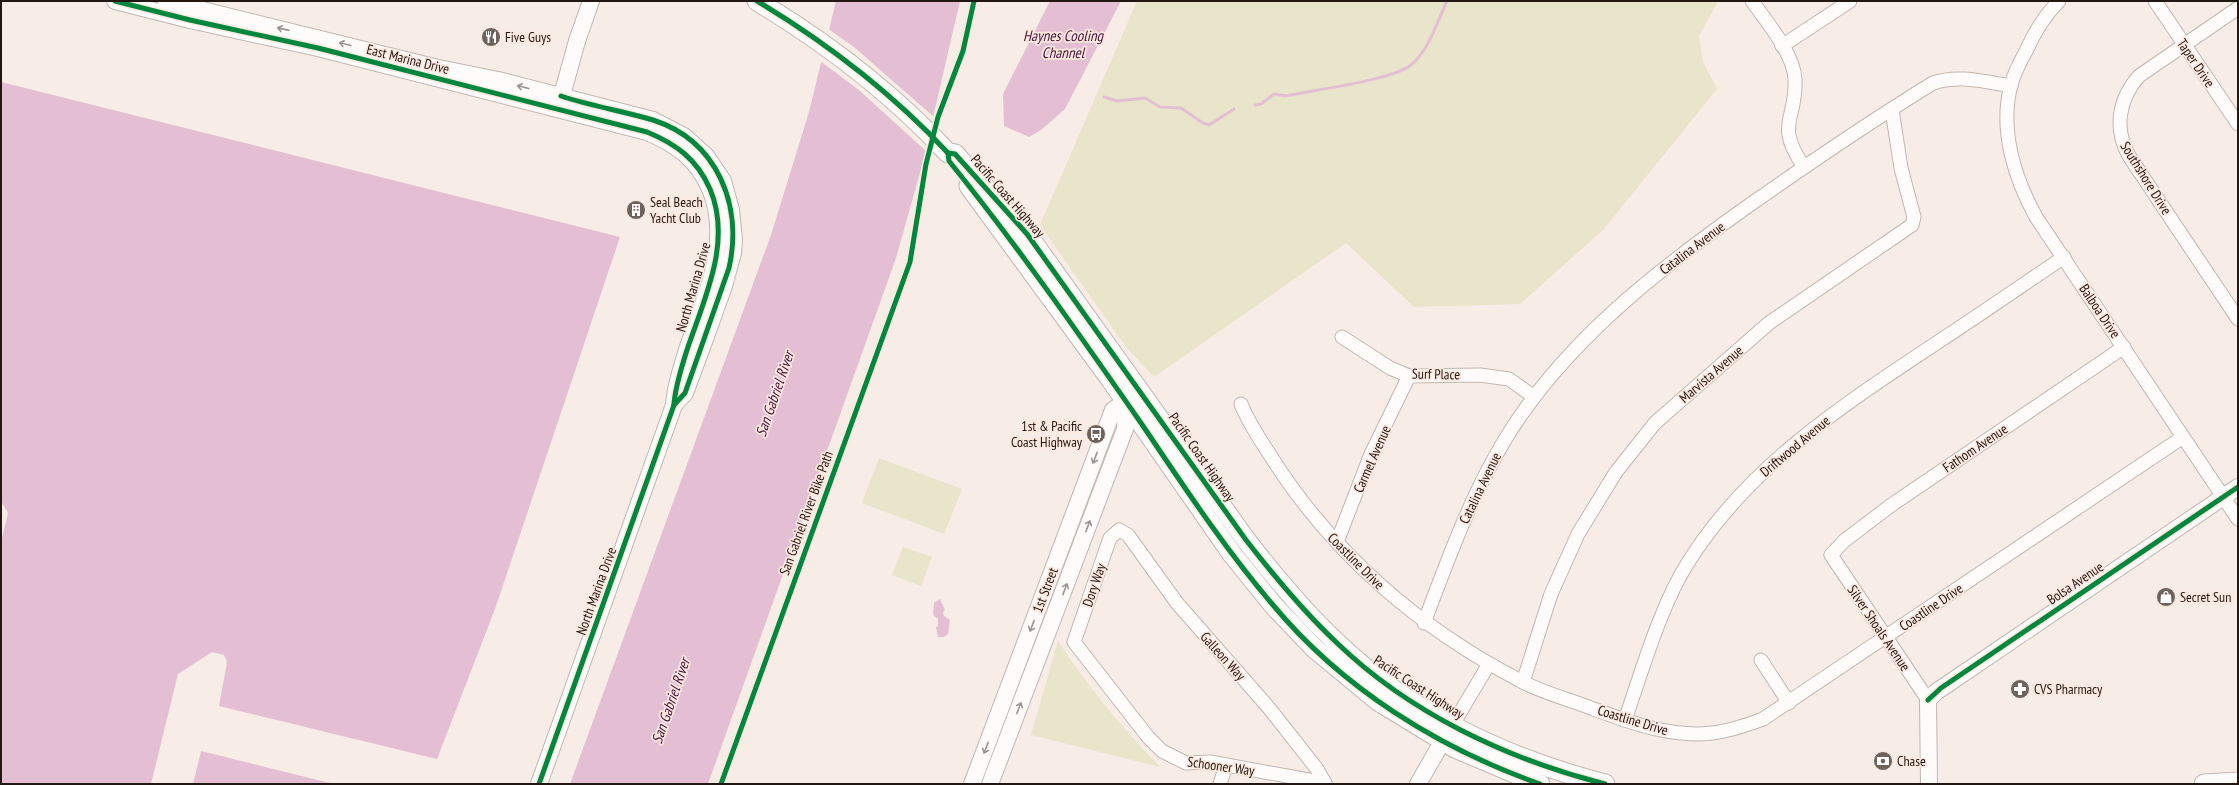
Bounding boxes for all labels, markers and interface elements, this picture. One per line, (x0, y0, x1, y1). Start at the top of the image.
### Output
one-way arrow (276, 25, 289, 32)
restaurant icon: Five Guys (480, 26, 502, 48)
water label: Haynes Cooling Channel (1023, 26, 1104, 62)
place label: Five Guys (505, 28, 551, 46)
street label: Taper Drive (2173, 35, 2219, 91)
one-way arrow (339, 40, 352, 47)
street label: East Marina Drive (365, 40, 451, 78)
one-way arrow (517, 82, 530, 90)
street label: Southshore Drive (2116, 138, 2176, 218)
street label: Pacific Coast Highway (967, 151, 1050, 242)
place label: Seal Beach Yacht Club (650, 193, 703, 227)
building icon: Seal Beach Yacht Club (625, 199, 647, 221)
street label: Catalina Avenue (1656, 217, 1728, 278)
street label: North Marina Drive (672, 240, 714, 334)
street label: Balboa Drive (2075, 280, 2125, 342)
street label: Marvista Avenue (1675, 341, 1747, 407)
water label: San Gabriel River (751, 347, 799, 439)
street label: Surf Place (1412, 365, 1460, 383)
street label: Pacific Coast Highway (1165, 409, 1240, 506)
street label: Driftwood Avenue (1756, 411, 1834, 480)
place label: 1st & Pacific Coast Highway (1011, 417, 1083, 451)
street label: Fathom Avenue (1939, 420, 2011, 476)
street label: Carmel Avenue (1349, 422, 1395, 495)
bus stop icon: 1st & Pacific Coast Highway (1085, 423, 1107, 445)
street label: San Gabriel River Bike Path (775, 448, 837, 578)
street label: Catalina Avenue (1455, 449, 1505, 527)
one-way arrow (1090, 452, 1098, 464)
one-way arrow (1085, 520, 1093, 532)
street label: Coastline Drive (1324, 529, 1388, 593)
street label: North Marina Drive (572, 544, 620, 637)
street label: Bolsa Avenue (2043, 557, 2107, 608)
street label: Dory Way (1078, 560, 1110, 609)
street label: 1st Street (1028, 565, 1062, 615)
street label: Coastline Drive (1896, 579, 1966, 635)
street label: Silver Shoals Avenue (1844, 581, 1915, 675)
one-way arrow (1061, 584, 1069, 596)
shop icon: Secret Sun (2155, 586, 2177, 608)
place label: Secret Sun (2180, 588, 2231, 606)
one-way arrow (1027, 620, 1035, 632)
street label: Galleon Way (1196, 628, 1250, 685)
street label: Pacific Coast Highway (1370, 651, 1468, 723)
water label: San Gabriel River (647, 654, 695, 746)
pharmacy icon: CVS Pharmacy (2009, 678, 2031, 700)
place label: CVS Pharmacy (2034, 680, 2103, 698)
street label: Coastline Drive (1596, 701, 1671, 739)
one-way arrow (1015, 703, 1023, 715)
one-way arrow (981, 742, 989, 754)
bank icon: Chase (1872, 750, 1894, 772)
street label: Schooner Way (1186, 752, 1256, 780)
place label: Chase (1897, 752, 1926, 770)

